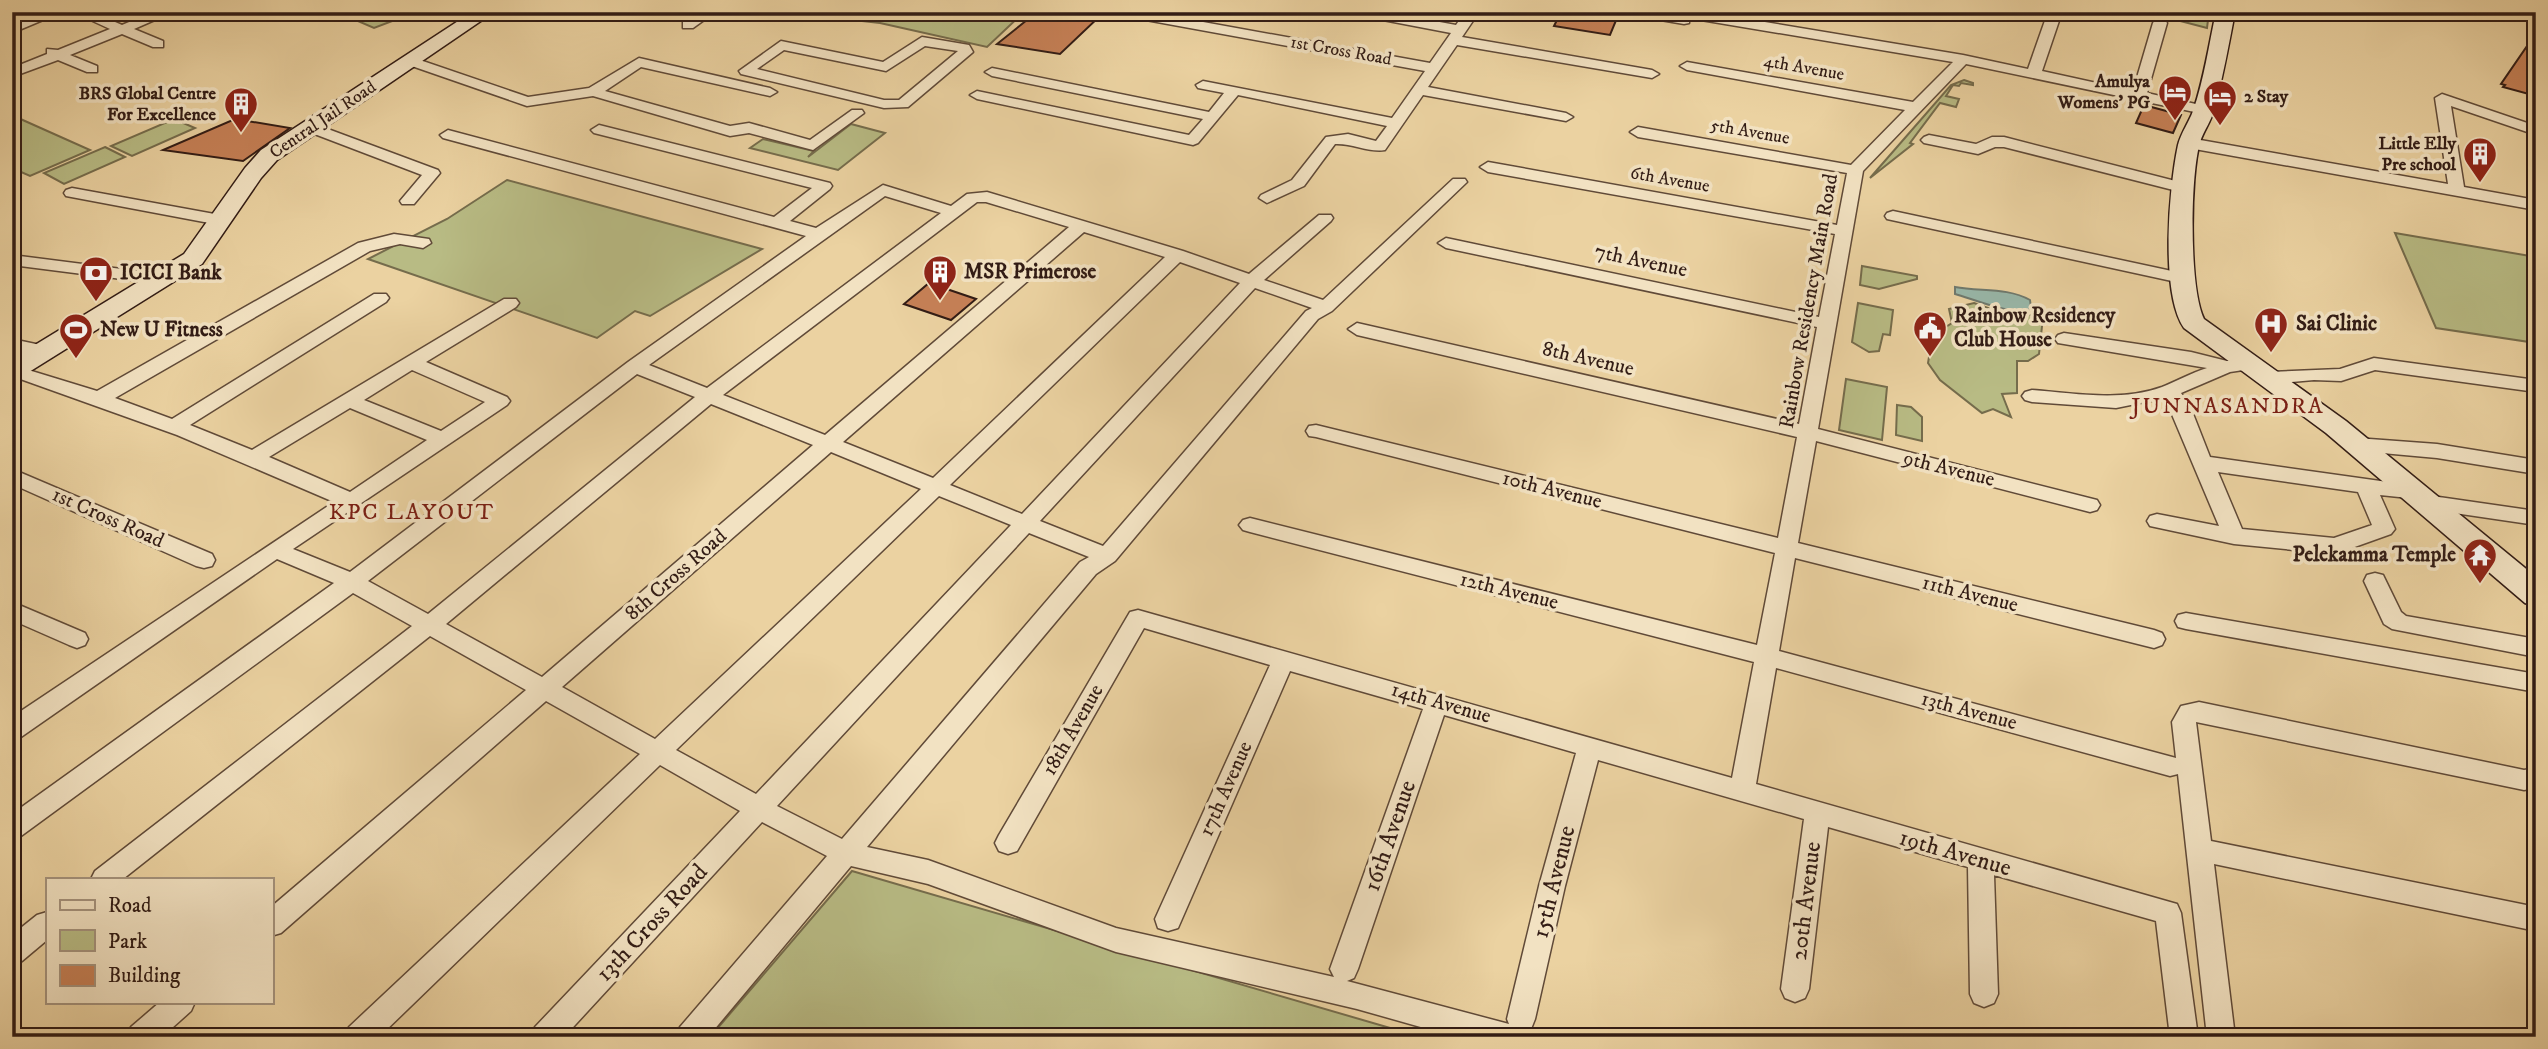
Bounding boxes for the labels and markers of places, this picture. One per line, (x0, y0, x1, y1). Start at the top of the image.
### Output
place label: Amulya Womens' PG (2057, 71, 2150, 114)
hotel icon: Amulya Womens' PG (2156, 73, 2194, 122)
hotel icon: 2 Stay (2201, 78, 2239, 127)
place label: BRS Global Centre For Excellence (79, 83, 217, 126)
building icon: BRS Global Centre For Excellence (222, 85, 260, 134)
place label: 2 Stay (2244, 86, 2288, 108)
place label: Little Elly Pre school (2378, 133, 2457, 176)
building icon: Little Elly Pre school (2461, 135, 2499, 184)
building icon: MSR Primerose (921, 253, 959, 302)
bank icon: ICICI Bank (77, 254, 115, 303)
place label: MSR Primerose (964, 259, 1097, 285)
place label: ICICI Bank (120, 260, 222, 286)
place label: Rainbow Residency Club House (1954, 303, 2116, 353)
hospital icon: Sai Clinic (2252, 305, 2290, 354)
public building icon: Rainbow Residency Club House (1911, 309, 1949, 358)
sports icon: New U Fitness (57, 311, 95, 360)
place label: Sai Clinic (2296, 311, 2377, 337)
place label: New U Fitness (100, 317, 223, 343)
temple icon: Pelekamma Temple (2461, 536, 2499, 585)
place label: Pelekamma Temple (2293, 542, 2456, 568)

